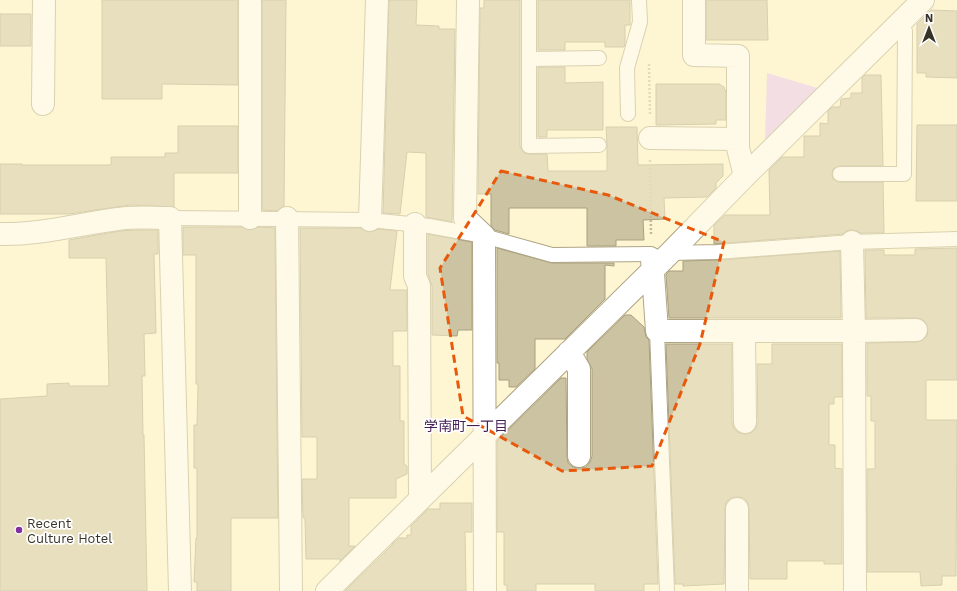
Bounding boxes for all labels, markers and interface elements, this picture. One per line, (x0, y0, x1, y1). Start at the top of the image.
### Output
north arrow (909, 8, 949, 48)
text: N (925, 12, 933, 25)
district label: 学南町一丁目 (424, 418, 508, 434)
place label: Recent Culture Hotel (27, 516, 112, 546)
marker: Recent Culture Hotel (14, 525, 24, 535)

